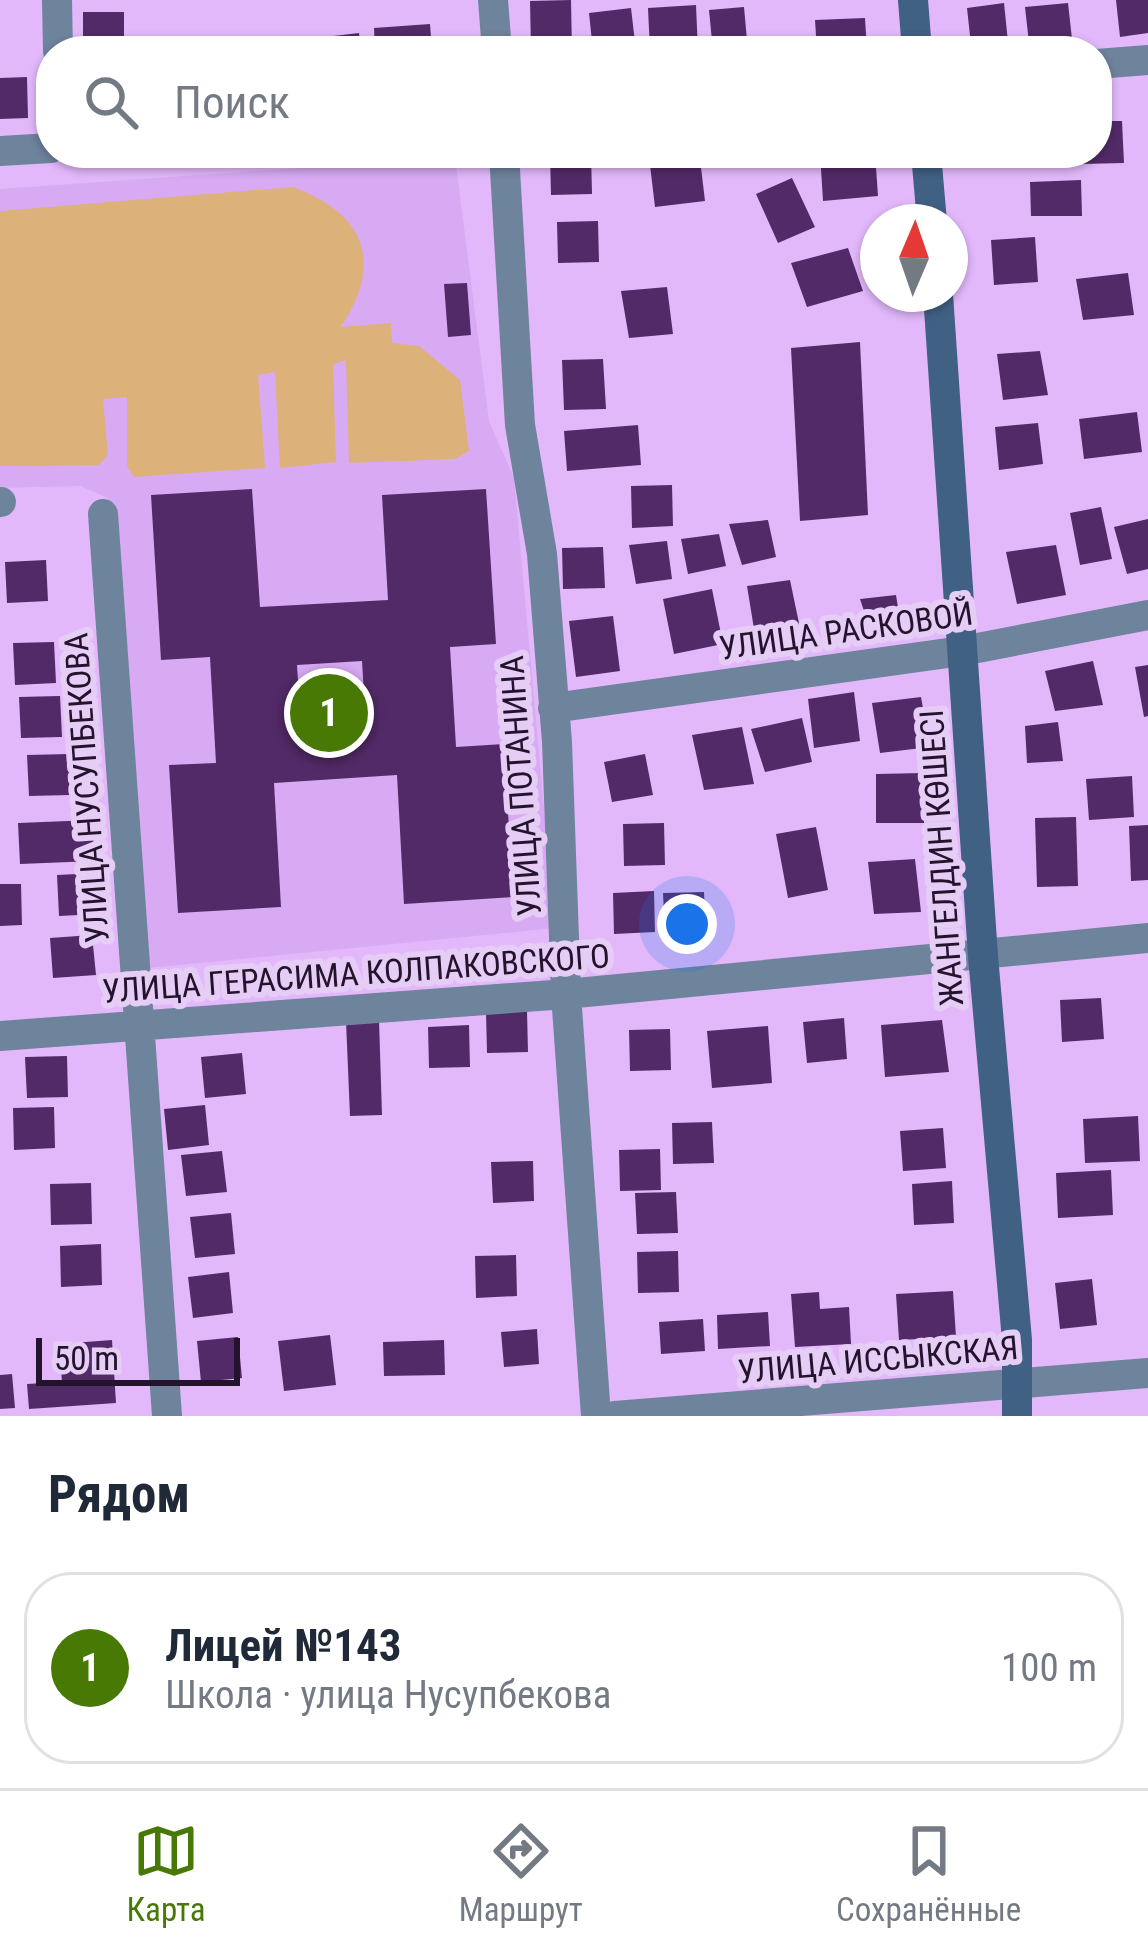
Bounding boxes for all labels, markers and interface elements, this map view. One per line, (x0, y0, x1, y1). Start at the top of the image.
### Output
search box (36, 36, 1112, 168)
icon: search (78, 69, 144, 135)
text: Поиск (174, 76, 290, 129)
north arrow (860, 204, 968, 312)
street label: УЛИЦА РАСКОВОЙ (717, 593, 975, 668)
street label: УЛИЦА НУСУПБЕКОВА (56, 632, 117, 944)
street label: УЛИЦА ПОТАНИНА (492, 654, 549, 918)
pin: 1 (290, 668, 368, 758)
street label: ЖАНГЕЛДИН КӨШЕСІ (912, 709, 971, 1007)
your location (657, 894, 717, 954)
street label: УЛИЦА ГЕРАСИМА КОЛПАКОВСКОГО (101, 936, 611, 1011)
street label: УЛИЦА ИССЫКСКАЯ (736, 1328, 1020, 1391)
scale bar (36, 1332, 240, 1385)
text: 50 m (54, 1339, 119, 1378)
text: Рядом (48, 1465, 190, 1524)
text: Лицей №143 (165, 1619, 401, 1672)
text: 1 (80, 1645, 100, 1691)
text: 100 m (1001, 1645, 1097, 1691)
text: Школа · улица Нусупбекова (165, 1672, 611, 1718)
tab: Карта (127, 1818, 205, 1929)
tab: Маршрут (459, 1818, 583, 1929)
tab: Сохранённые (836, 1818, 1021, 1929)

